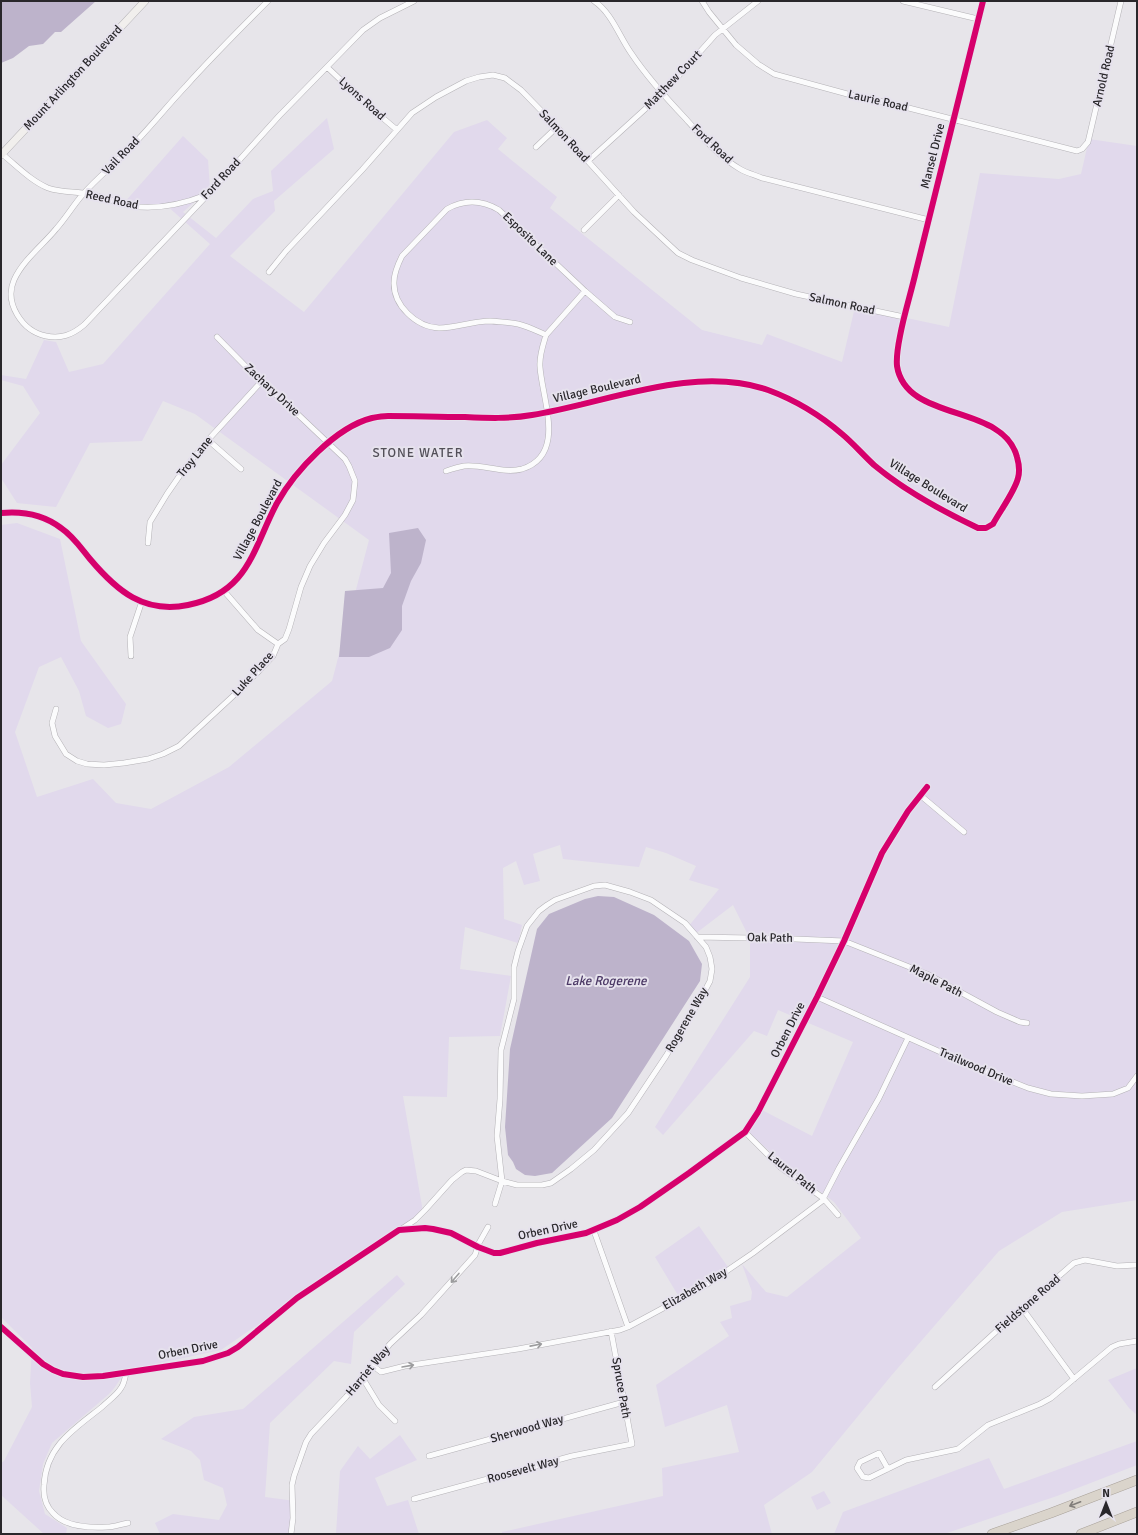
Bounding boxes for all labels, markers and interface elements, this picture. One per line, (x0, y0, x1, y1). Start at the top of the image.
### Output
street label: Mount Arlington Boulevard (20, 22, 126, 134)
street label: Arnold Road (1090, 44, 1118, 108)
street label: Matthew Court (641, 47, 705, 113)
street label: Lyons Road (336, 74, 388, 124)
street label: Laurie Road (847, 87, 909, 115)
street label: Salmon Road (536, 106, 592, 166)
street label: Ford Road (688, 121, 736, 167)
street label: Mansel Drive (918, 122, 948, 190)
street label: Vail Road (99, 134, 143, 178)
street label: Ford Road (198, 155, 244, 203)
street label: Reed Road (84, 187, 140, 213)
street label: Esposito Lane (499, 209, 561, 269)
street label: Salmon Road (808, 290, 876, 318)
street label: Zachary Drive (241, 360, 303, 420)
street label: Village Boulevard (552, 372, 642, 406)
street label: Troy Lane (174, 433, 216, 481)
district label: STONE WATER (373, 445, 463, 461)
street label: Village Boulevard (886, 456, 970, 516)
street label: Village Boulevard (230, 477, 286, 563)
street label: Luke Place (229, 649, 277, 699)
street label: Oak Path (747, 930, 793, 946)
street label: Maple Path (907, 961, 965, 1001)
water label: Lake Rogerene (565, 973, 648, 989)
street label: Rogerene Way (662, 985, 712, 1055)
street label: Orben Drive (768, 1000, 808, 1060)
street label: Trailwood Drive (937, 1045, 1015, 1089)
street label: Laurel Path (765, 1149, 819, 1197)
street label: Orben Drive (517, 1216, 579, 1244)
street label: Elizabeth Way (660, 1264, 730, 1313)
street label: Fieldstone Road (992, 1272, 1064, 1336)
one-way arrow (450, 1273, 459, 1284)
street label: Orben Drive (157, 1337, 219, 1363)
one-way arrow (529, 1341, 542, 1349)
street label: Harriet Way (343, 1343, 393, 1399)
street label: Spruce Path (608, 1356, 634, 1420)
one-way arrow (401, 1362, 414, 1370)
street label: Sherwood Way (489, 1411, 566, 1447)
street label: Roosevelt Way (486, 1453, 561, 1487)
north arrow (1086, 1483, 1126, 1523)
text: N (1102, 1487, 1110, 1500)
one-way arrow (1069, 1501, 1081, 1509)

